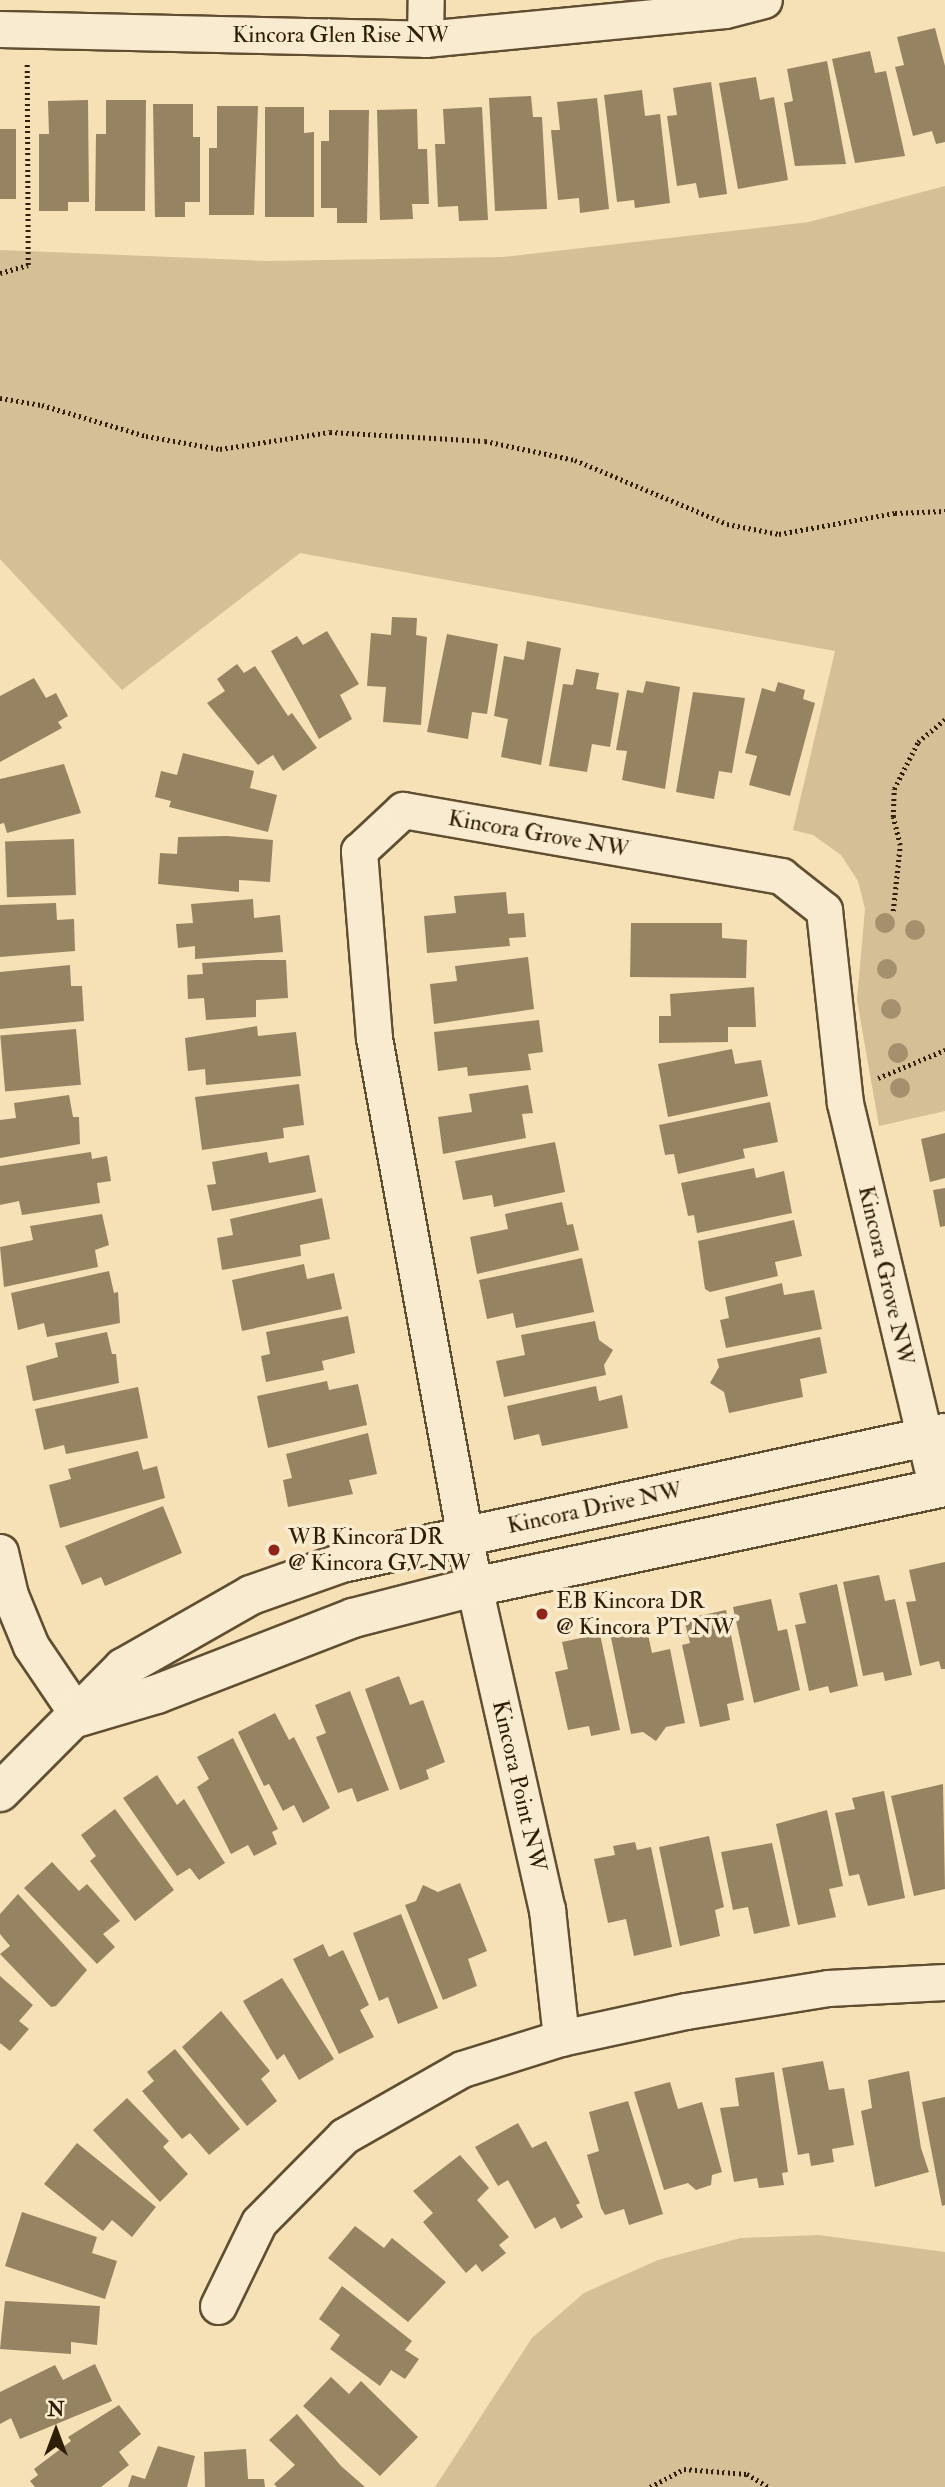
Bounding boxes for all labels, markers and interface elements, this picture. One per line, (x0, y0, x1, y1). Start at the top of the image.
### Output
street label: Kincora Glen Rise NW (232, 21, 450, 49)
street label: Kincora Grove NW (446, 804, 632, 864)
street label: Kincora Grove NW (852, 1183, 920, 1369)
street label: Kincora Drive NW (505, 1476, 685, 1540)
place label: WB Kincora DR @ Kincora GV NW (288, 1523, 472, 1577)
marker: WB Kincora DR @ Kincora GV NW (266, 1542, 282, 1558)
place label: EB Kincora DR @ Kincora PT NW (556, 1587, 735, 1641)
marker: EB Kincora DR @ Kincora PT NW (534, 1606, 550, 1622)
street label: Kincora Point NW (486, 1698, 552, 1874)
north arrow (21, 2396, 91, 2466)
text: N (47, 2398, 65, 2422)

